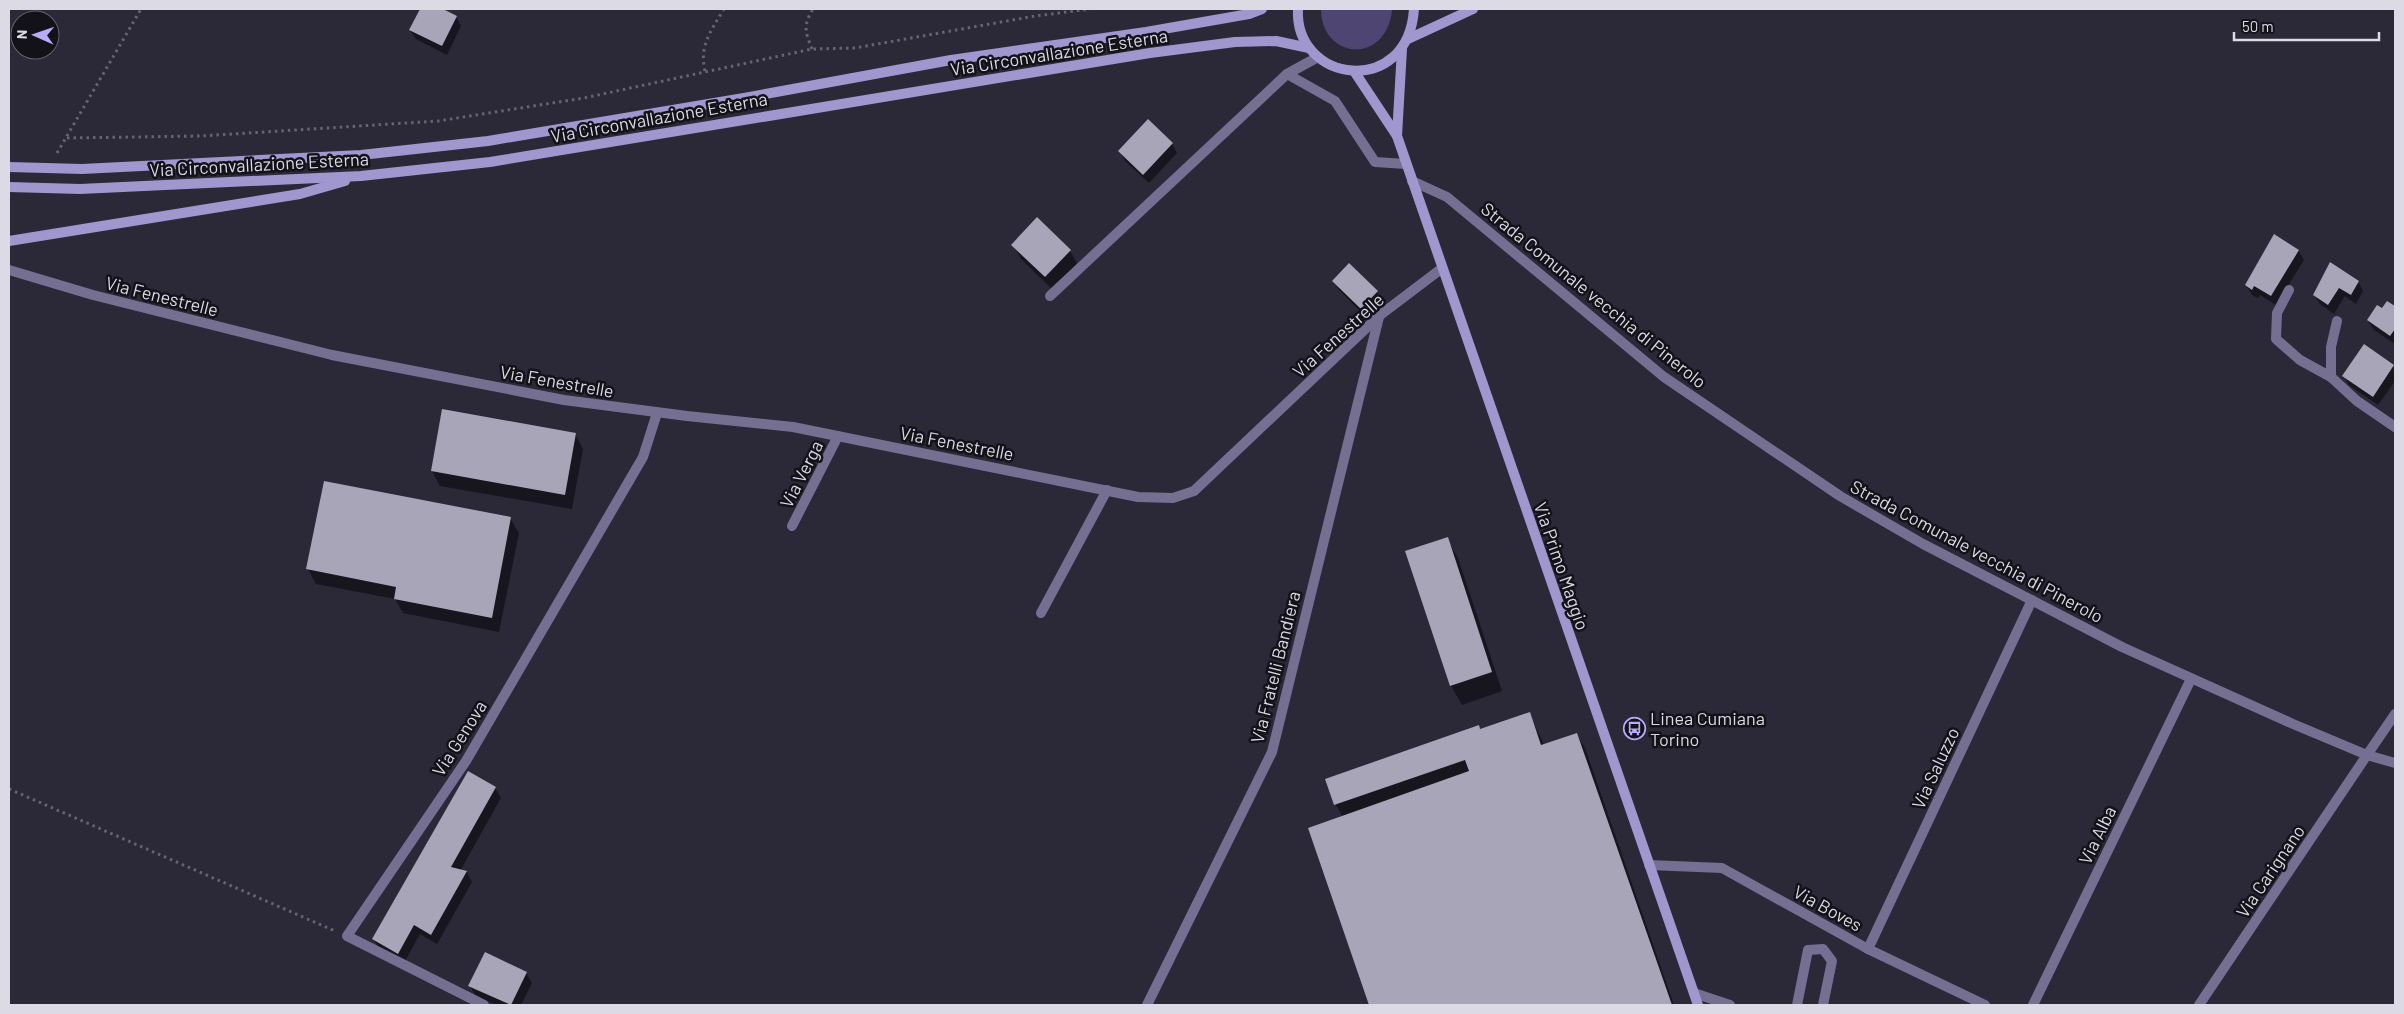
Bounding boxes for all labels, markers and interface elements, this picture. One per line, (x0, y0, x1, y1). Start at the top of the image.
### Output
north arrow (10, 10, 60, 60)
scale bar (2234, 10, 2379, 42)
text: 50 m (2242, 17, 2274, 35)
street label: Via Circonvallazione Esterna (949, 24, 1169, 80)
text: N (13, 30, 30, 39)
street label: Via Circonvallazione Esterna (549, 87, 769, 147)
street label: Via Circonvallazione Esterna (149, 147, 369, 181)
street label: Strada Comunale vecchia di Pinerolo (1477, 197, 1711, 393)
street label: Via Fenestrelle (103, 271, 221, 321)
street label: Via Fenestrelle (1288, 288, 1388, 382)
street label: Via Fenestrelle (498, 360, 616, 402)
street label: Via Fenestrelle (898, 421, 1016, 465)
street label: Via Verga (775, 437, 827, 511)
street label: Strada Comunale vecchia di Pinerolo (1847, 475, 2107, 627)
street label: Via Primo Maggio (1530, 499, 1594, 633)
street label: Via Fratelli Bandiera (1245, 589, 1305, 745)
street label: Via Genova (427, 696, 491, 780)
place label: Linea Cumiana Torino (1650, 707, 1765, 750)
bus stop icon: Linea Cumiana Torino (1622, 716, 1646, 740)
street label: Via Saluzzo (1907, 724, 1963, 812)
street label: Via Alba (2073, 802, 2121, 868)
street label: Via Carignano (2231, 820, 2309, 922)
street label: Via Boves (1790, 880, 1866, 936)

